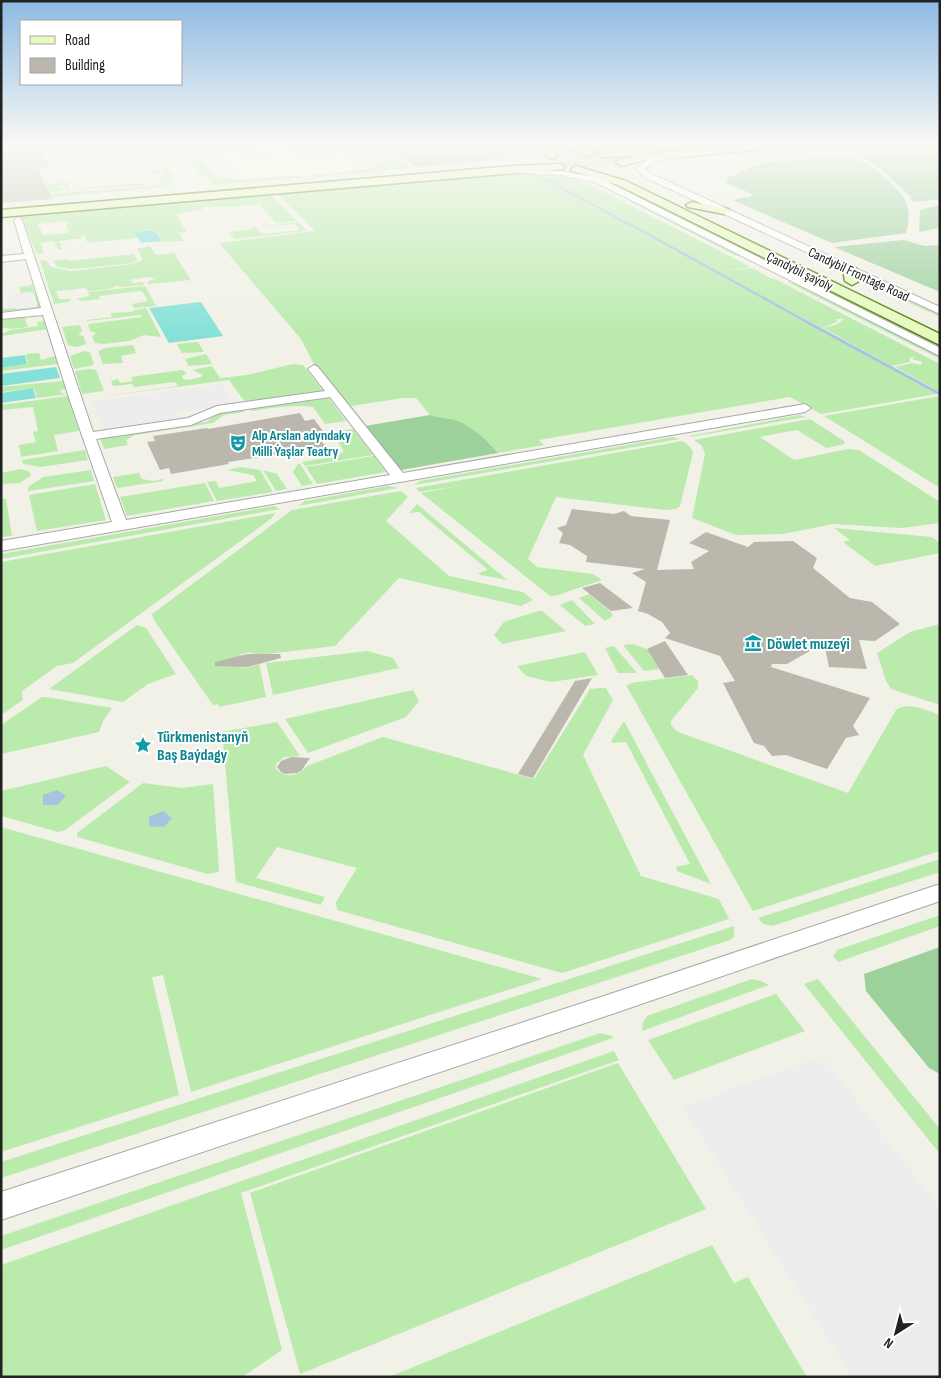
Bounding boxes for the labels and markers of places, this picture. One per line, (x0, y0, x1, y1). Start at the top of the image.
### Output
place label: Alp Arslan adyndaky Milli Ýaşlar Teatry (251, 427, 351, 460)
theatre icon: Alp Arslan adyndaky Milli Ýaşlar Teatry (228, 433, 248, 453)
museum icon: Döwlet muzeýi (743, 633, 763, 653)
place label: Döwlet muzeýi (767, 635, 850, 654)
place label: Türkmenistanyň Baş Baýdagy (157, 728, 248, 765)
place icon: Türkmenistanyň Baş Baýdagy (133, 735, 153, 755)

